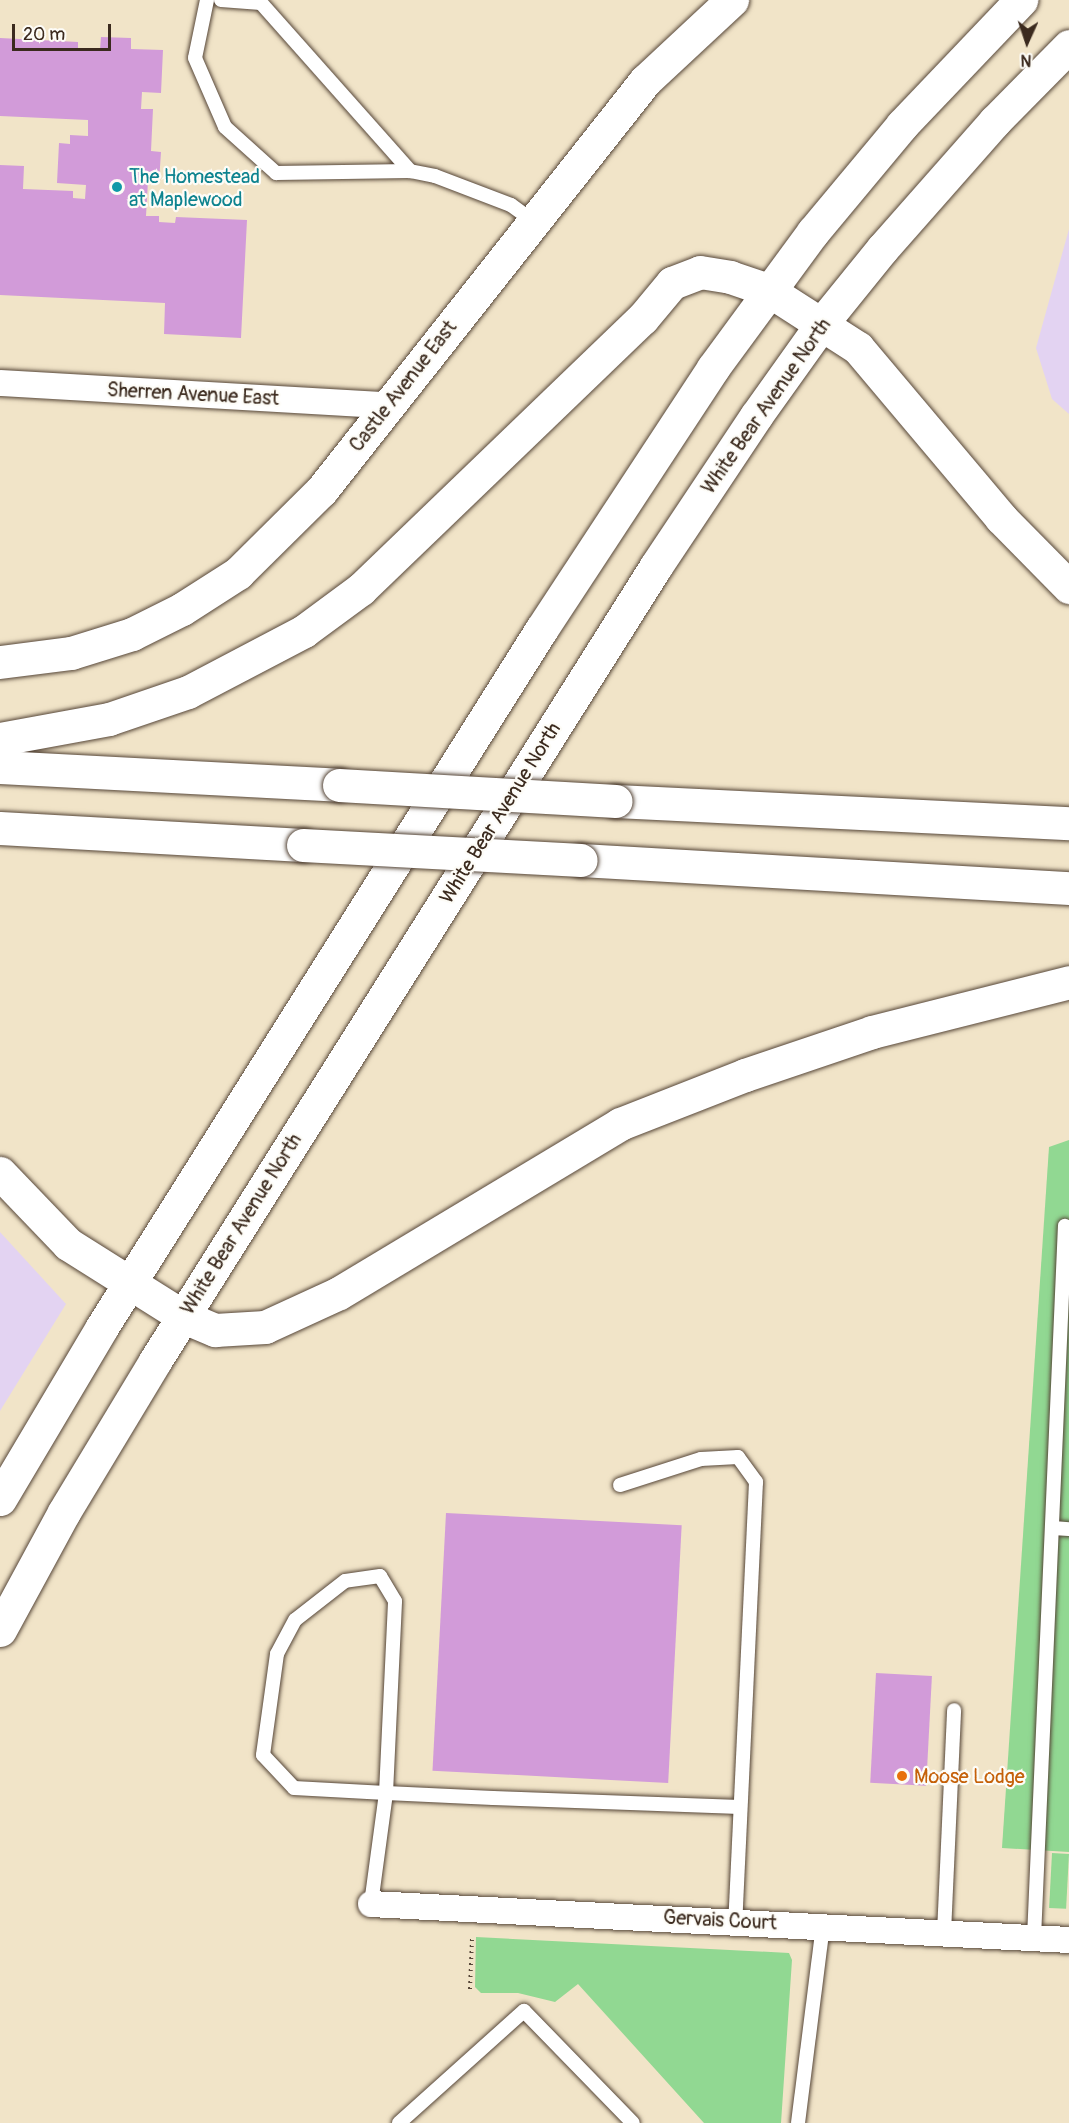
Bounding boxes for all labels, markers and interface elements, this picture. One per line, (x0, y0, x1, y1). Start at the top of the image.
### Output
scale bar (15, 12, 114, 50)
north arrow (997, 12, 1057, 72)
text: 20 m (23, 23, 65, 46)
text: N (1020, 50, 1032, 70)
place label: The Homestead at Maplewood (129, 164, 260, 211)
marker: The Homestead at Maplewood (110, 180, 124, 194)
street label: White Bear Avenue North (696, 313, 836, 499)
street label: Castle Avenue East (344, 316, 462, 456)
street label: Sherren Avenue East (106, 378, 280, 410)
street label: White Bear Avenue North (434, 718, 566, 908)
street label: White Bear Avenue North (175, 1129, 307, 1319)
place label: Moose Lodge (914, 1764, 1025, 1788)
marker: Moose Lodge (895, 1769, 909, 1783)
street label: Gervais Court (663, 1905, 777, 1935)

